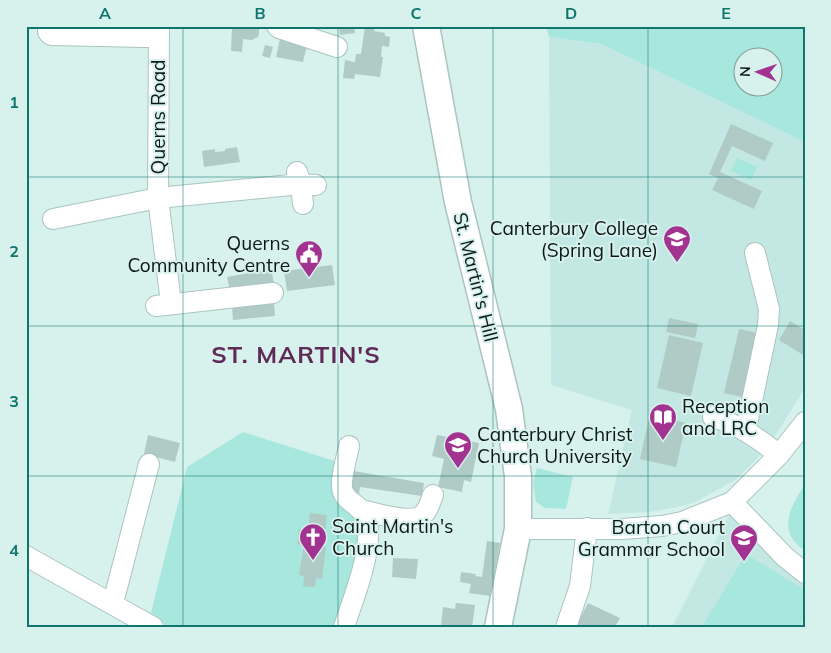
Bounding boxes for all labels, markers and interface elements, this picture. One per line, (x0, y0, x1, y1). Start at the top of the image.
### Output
text: A (99, 3, 111, 23)
text: B (254, 3, 266, 23)
text: C (411, 3, 422, 23)
text: D (565, 3, 577, 23)
text: E (721, 3, 731, 23)
north arrow (734, 48, 784, 98)
street label: Querns Road (146, 60, 170, 174)
text: N (736, 66, 754, 77)
text: 1 (9, 92, 19, 112)
street label: St. Martin's Hill (448, 210, 504, 344)
place label: Canterbury College (Spring Lane) (490, 216, 658, 262)
school or university icon: Canterbury College (Spring Lane) (662, 224, 692, 263)
place label: Querns Community Centre (127, 231, 290, 277)
public building icon: Querns Community Centre (294, 239, 324, 278)
text: 2 (9, 241, 19, 261)
district label: ST. MARTIN'S (211, 339, 381, 369)
text: 3 (9, 391, 19, 411)
place label: Reception and LRC (682, 394, 769, 440)
library icon: Reception and LRC (648, 402, 678, 441)
place label: Canterbury Christ Church University (477, 422, 633, 468)
school or university icon: Canterbury Christ Church University (443, 430, 473, 469)
place label: Saint Martin's Church (332, 514, 454, 560)
place label: Barton Court Grammar School (578, 515, 725, 561)
church icon: Saint Martin's Church (298, 522, 328, 561)
school or university icon: Barton Court Grammar School (729, 523, 759, 562)
text: 4 (9, 540, 19, 560)

